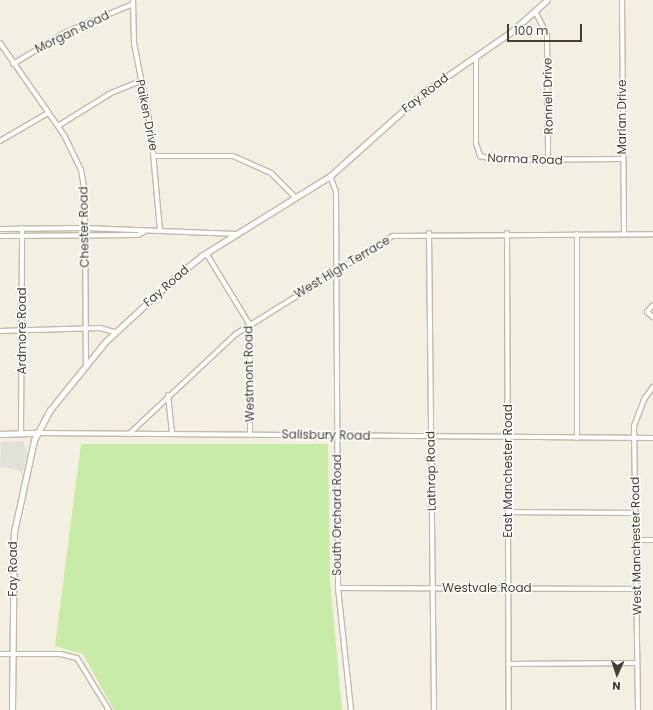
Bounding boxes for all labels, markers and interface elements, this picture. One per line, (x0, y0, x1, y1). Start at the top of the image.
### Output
street label: Morgan Road (33, 8, 111, 56)
scale bar (509, 16, 584, 42)
text: 100 m (514, 22, 548, 39)
street label: Ronnell Drive (540, 57, 556, 135)
street label: Fay Road (399, 70, 451, 116)
street label: Paiken Drive (133, 78, 161, 152)
street label: Marian Drive (615, 80, 629, 154)
street label: Norma Road (487, 150, 563, 168)
street label: Chester Road (76, 186, 92, 268)
street label: West High Terrace (292, 233, 392, 301)
street label: Fay Road (140, 262, 192, 310)
street label: Ardmore Road (15, 287, 29, 375)
street label: Westmont Road (241, 326, 257, 422)
street label: East Manchester Road (501, 404, 515, 538)
street label: Salisbury Road (282, 427, 370, 443)
street label: Lathrop Road (423, 431, 439, 511)
street label: South Orchard Road (330, 454, 344, 576)
street label: West Manchester Road (628, 477, 644, 615)
street label: Fay Road (6, 541, 20, 597)
street label: Westvale Road (442, 581, 532, 595)
north arrow (597, 654, 637, 694)
text: N (612, 678, 621, 694)

